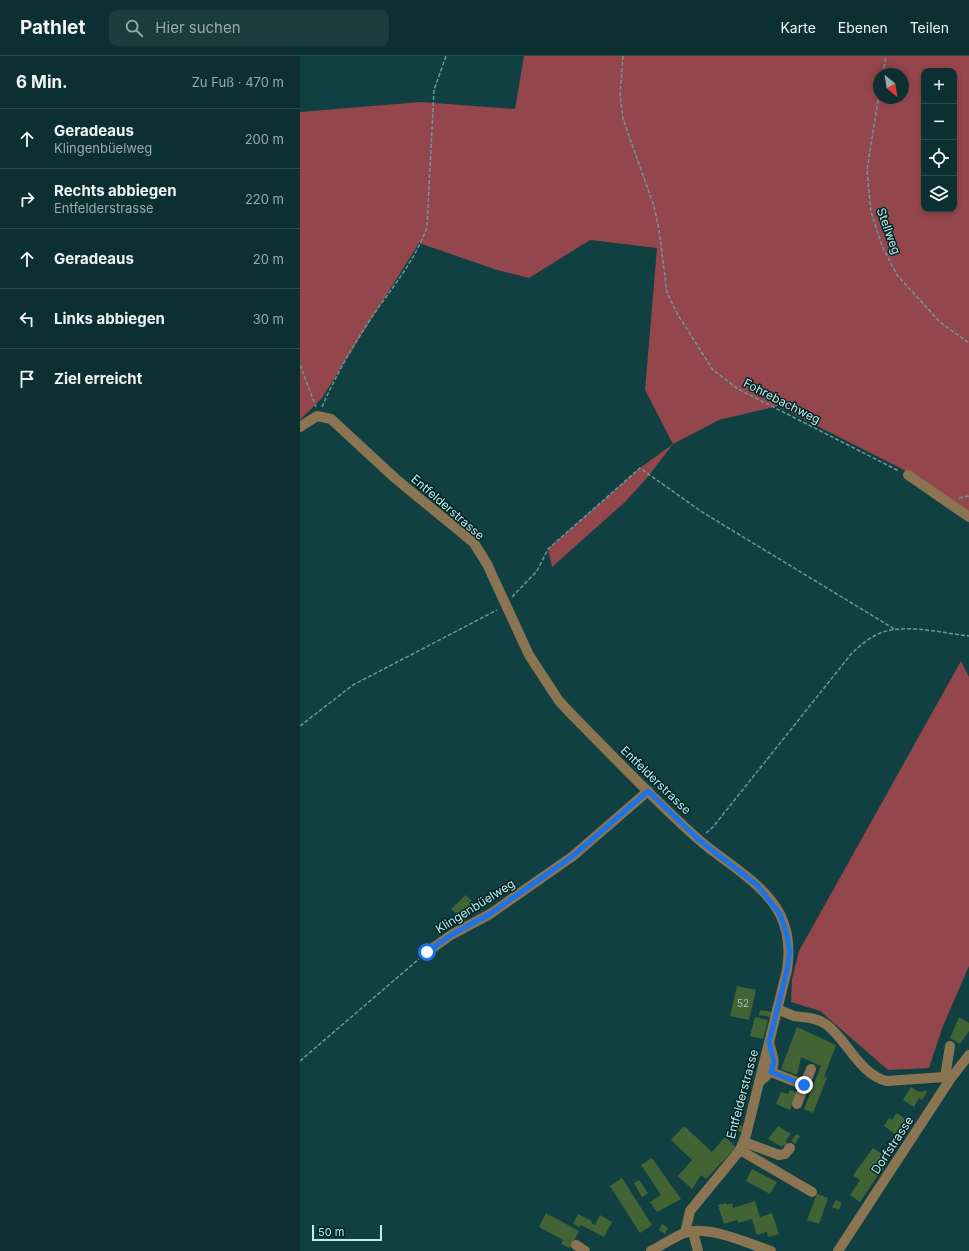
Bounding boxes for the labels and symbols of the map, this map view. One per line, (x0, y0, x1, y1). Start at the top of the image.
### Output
north arrow (873, 68, 909, 104)
street label: Stellweg (874, 206, 904, 256)
street label: Fohrebachweg (741, 375, 823, 427)
street label: Entfelderstrasse (408, 471, 488, 543)
street label: Entfelderstrasse (618, 743, 694, 817)
street label: Klingenbüelweg (433, 876, 517, 936)
route start (418, 943, 436, 961)
house number: 52 (737, 997, 749, 1009)
street label: Entfelderstrasse (723, 1048, 761, 1140)
route end (795, 1076, 813, 1094)
street label: Dorfstrasse (868, 1113, 916, 1177)
scale bar (312, 1223, 382, 1242)

